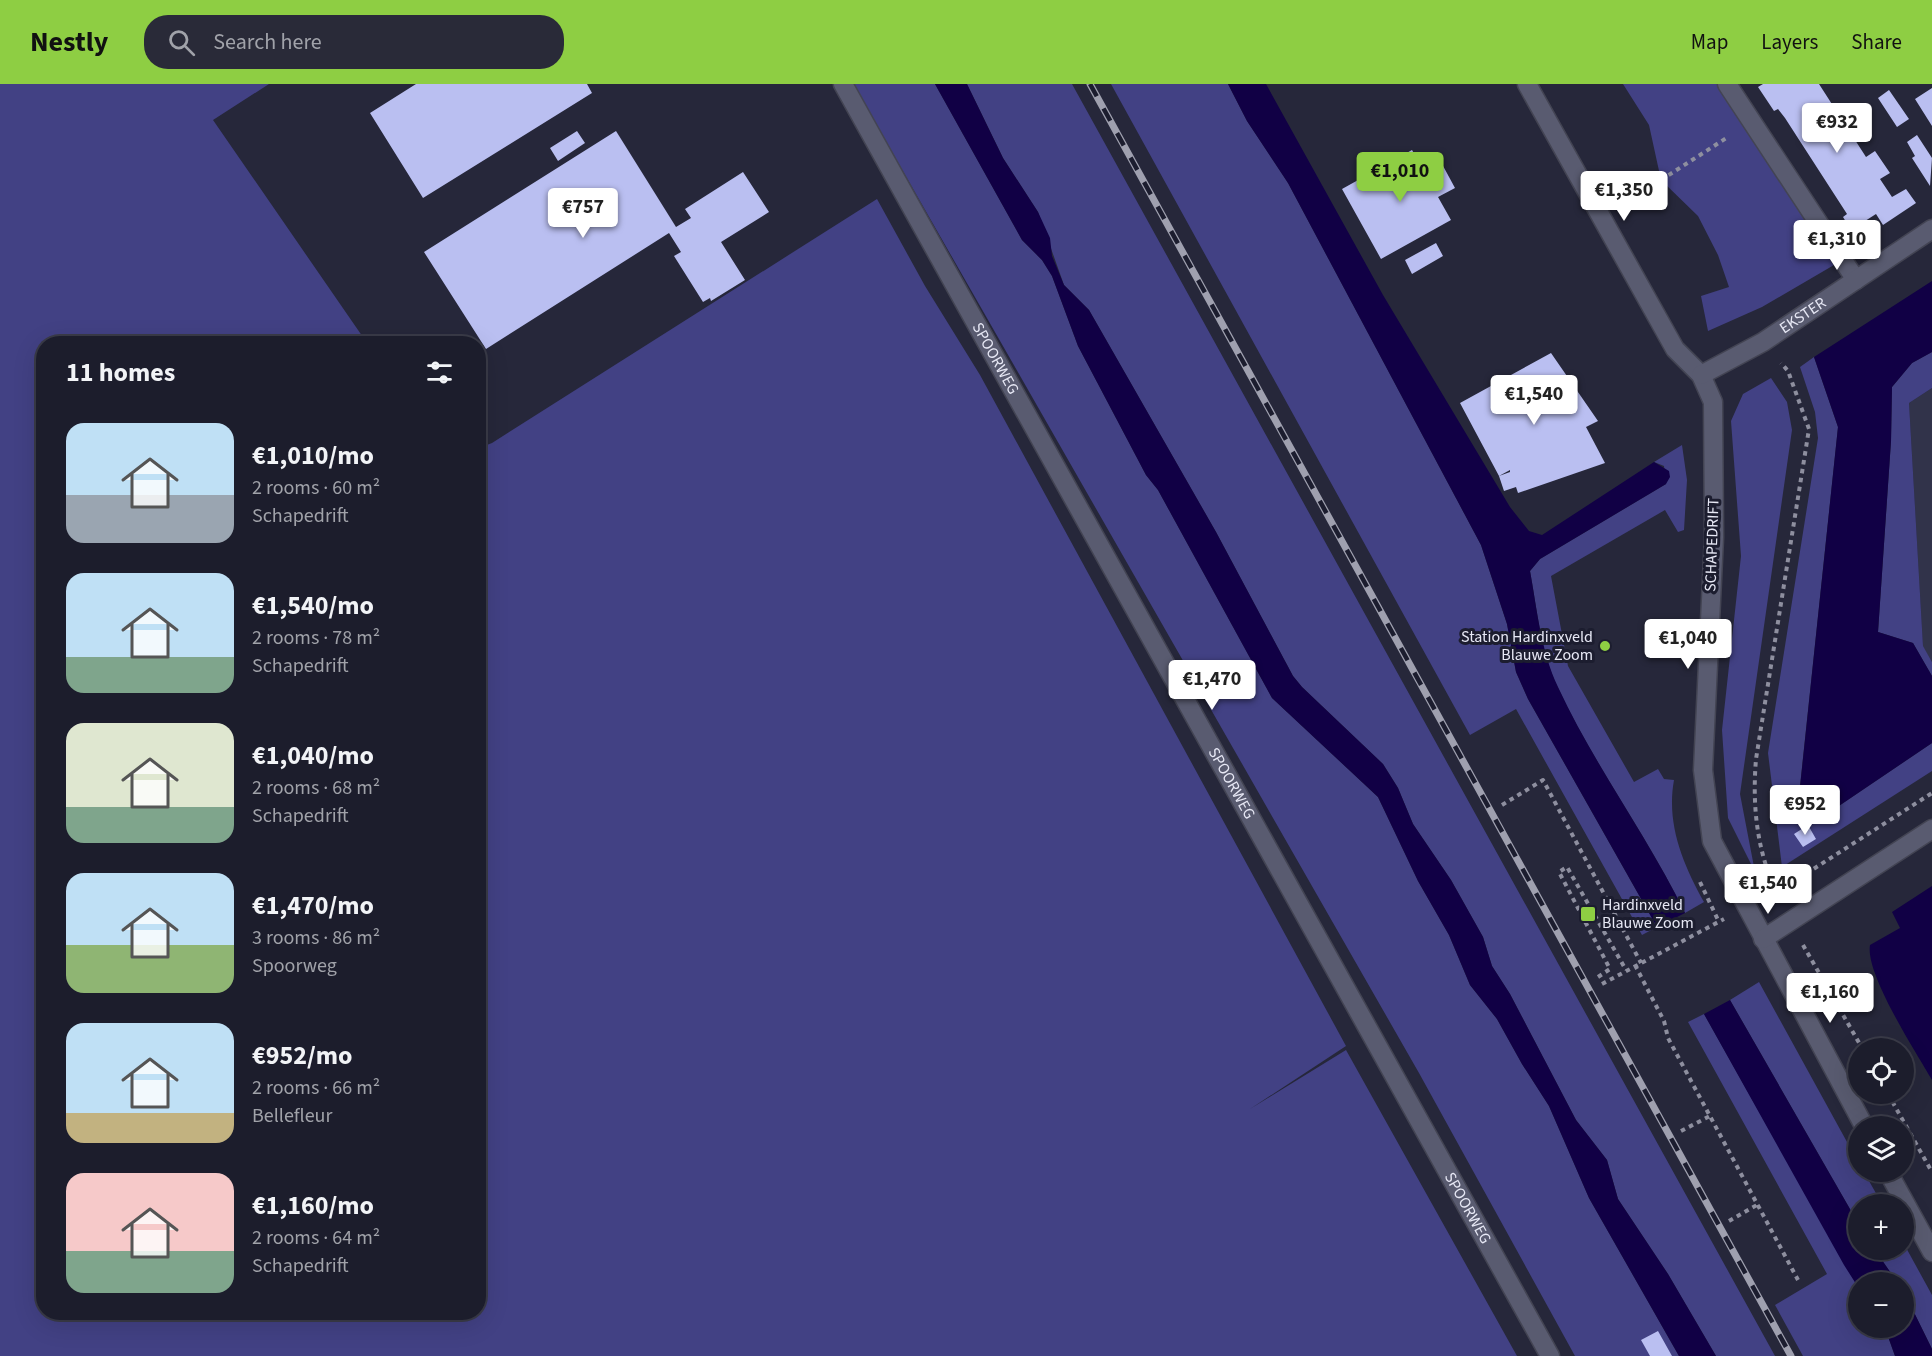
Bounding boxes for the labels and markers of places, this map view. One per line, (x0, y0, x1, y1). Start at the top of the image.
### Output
pin: €932 (1801, 103, 1873, 154)
pin: €1,010 (1351, 152, 1449, 203)
pin: €1,350 (1575, 171, 1673, 222)
pin: €757 (547, 188, 619, 239)
pin: €1,310 (1788, 220, 1886, 271)
pin: €1,540 (1485, 375, 1583, 426)
pin: €1,040 (1639, 619, 1737, 670)
place label: Station Hardinxveld Blauwe Zoom (1461, 626, 1593, 666)
marker: Station Hardinxveld Blauwe Zoom (1598, 639, 1612, 653)
pin: €1,470 (1163, 660, 1261, 711)
pin: €952 (1769, 785, 1841, 836)
pin: €1,540 (1719, 864, 1817, 915)
place label: Hardinxveld Blauwe Zoom (1602, 894, 1694, 934)
marker: Hardinxveld Blauwe Zoom (1579, 905, 1597, 923)
pin: €1,160 (1781, 973, 1879, 1024)

